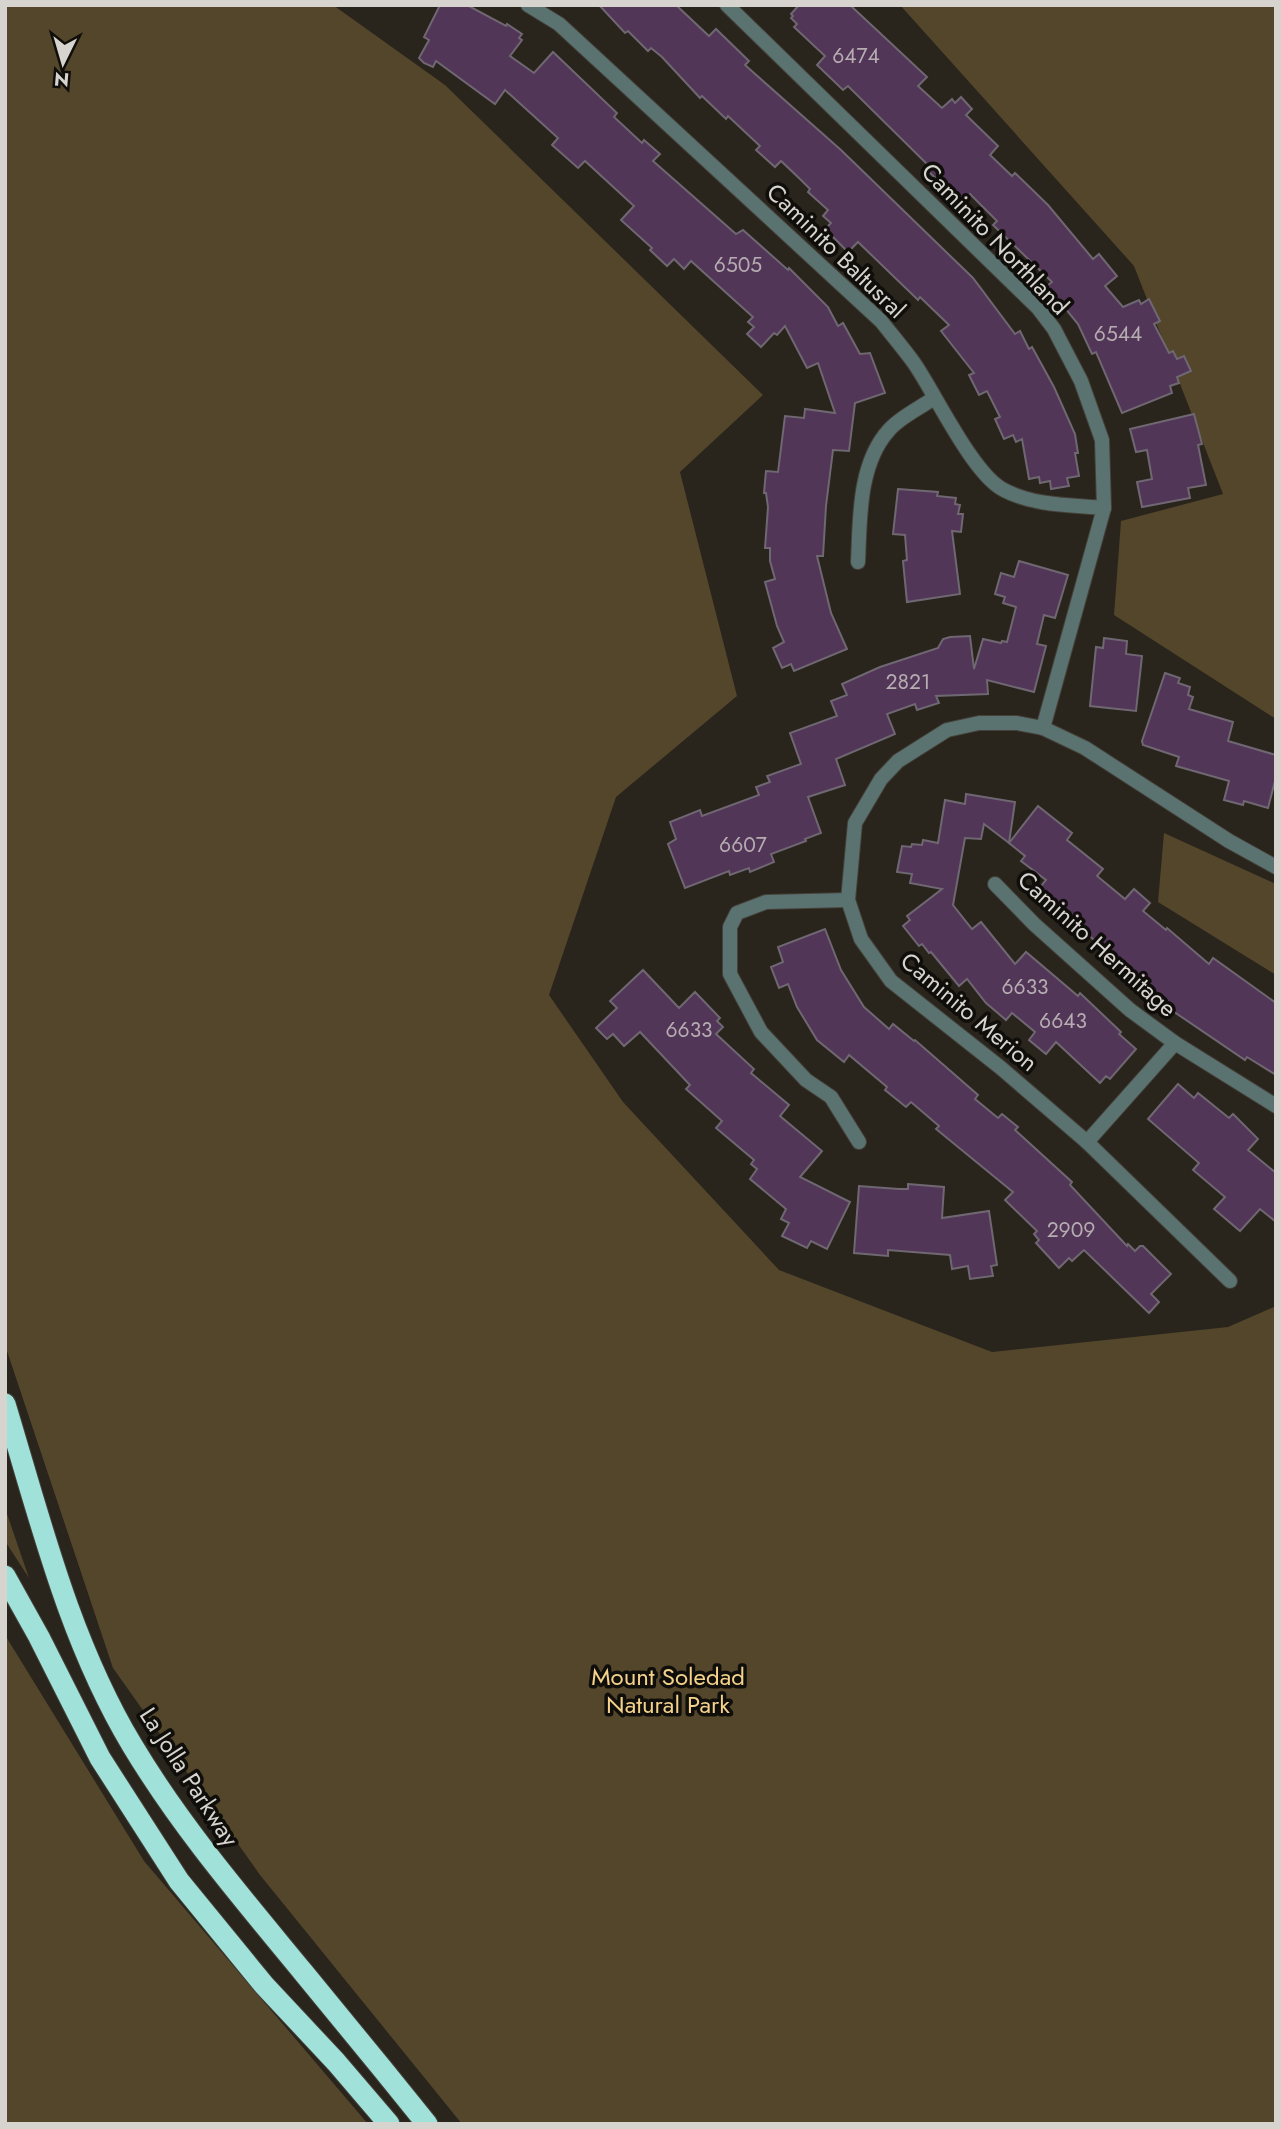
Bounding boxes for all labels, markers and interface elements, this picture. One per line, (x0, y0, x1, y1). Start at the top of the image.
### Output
north arrow (28, 28, 98, 98)
house number: 6474 (832, 41, 880, 71)
text: N (53, 65, 70, 94)
street label: Caminito Northland (913, 155, 1077, 323)
street label: Caminito Baltusral (759, 175, 914, 326)
house number: 6505 (714, 250, 762, 280)
house number: 6544 (1094, 319, 1142, 349)
house number: 2821 (886, 667, 930, 697)
house number: 6607 (719, 830, 767, 860)
street label: Caminito Hermitage (1010, 862, 1185, 1025)
street label: Caminito Merion (893, 944, 1046, 1080)
house number: 6633 (1001, 972, 1049, 1002)
house number: 6643 (1039, 1006, 1087, 1036)
house number: 6633 (665, 1015, 713, 1045)
house number: 2909 (1047, 1215, 1095, 1245)
park label: Mount Soledad Natural Park (591, 1659, 745, 1722)
street label: La Jolla Parkway (131, 1700, 248, 1854)

